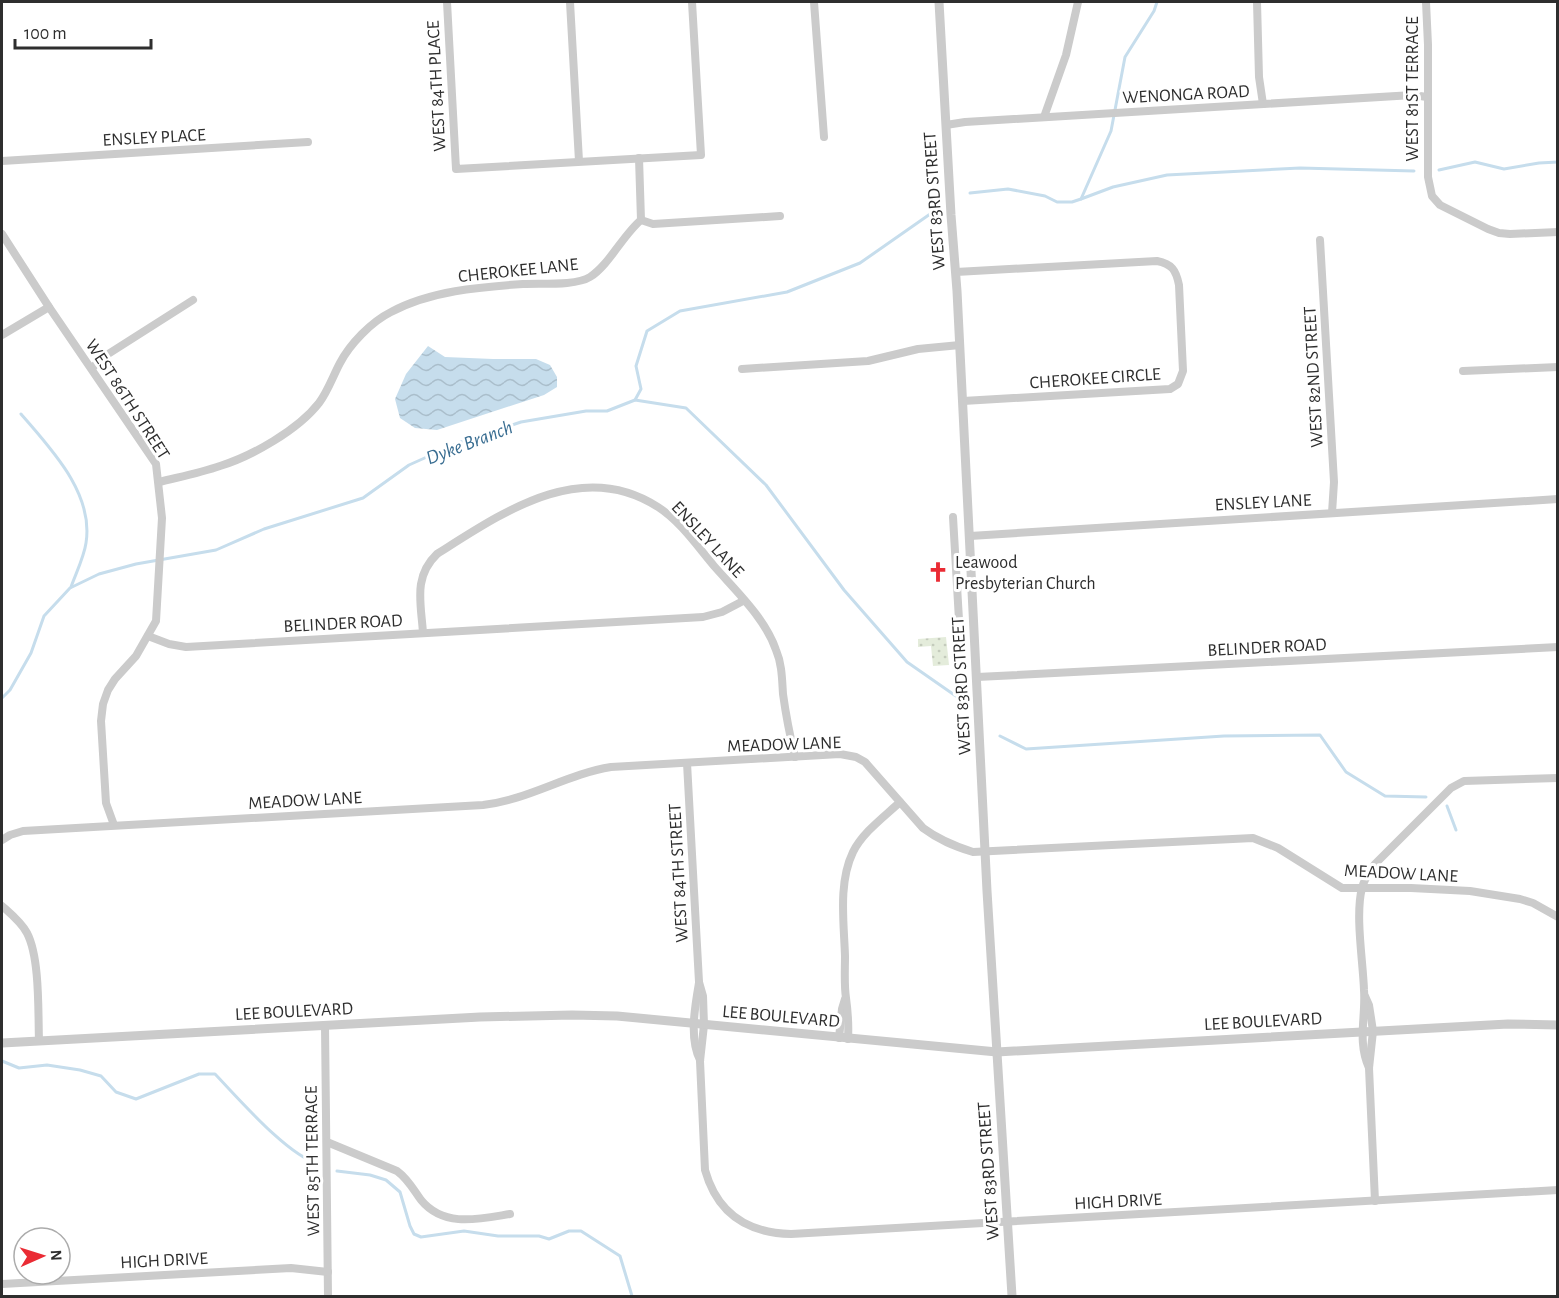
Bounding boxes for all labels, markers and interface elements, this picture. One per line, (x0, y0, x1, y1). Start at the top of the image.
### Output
scale bar (15, 12, 152, 50)
street label: WEST 81ST TERRACE (1404, 16, 1422, 162)
street label: WEST 84TH PLACE (425, 20, 449, 152)
text: 100 m (24, 25, 67, 43)
street label: WENONGA ROAD (1122, 83, 1250, 107)
street label: ENSLEY PLACE (102, 126, 206, 150)
street label: WEST 83RD STREET (921, 131, 949, 271)
street label: CHEROKEE LANE (457, 256, 579, 286)
street label: WEST 82ND STREET (1301, 306, 1327, 448)
street label: WEST 86TH STREET (82, 336, 173, 463)
street label: CHEROKEE CIRCLE (1029, 365, 1161, 393)
water label: Dyke Branch (423, 417, 515, 469)
street label: ENSLEY LANE (1214, 491, 1312, 515)
street label: ENSLEY LANE (668, 498, 747, 582)
place label: Leawood Presbyterian Church (955, 554, 1096, 593)
church icon: Leawood Presbyterian Church (926, 560, 950, 584)
street label: BELINDER ROAD (283, 612, 403, 636)
street label: WEST 83RD STREET (949, 616, 975, 756)
street label: BELINDER ROAD (1207, 636, 1327, 660)
street label: MEADOW LANE (727, 734, 842, 756)
street label: MEADOW LANE (248, 789, 363, 813)
street label: WEST 84TH STREET (666, 803, 692, 943)
street label: MEADOW LANE (1344, 862, 1459, 886)
street label: LEE BOULEVARD (235, 1000, 354, 1024)
street label: LEE BOULEVARD (721, 1003, 841, 1031)
street label: LEE BOULEVARD (1204, 1010, 1323, 1034)
street label: WEST 85TH TERRACE (303, 1085, 323, 1236)
street label: WEST 83RD STREET (975, 1101, 1003, 1241)
street label: HIGH DRIVE (1074, 1191, 1163, 1213)
north arrow (12, 1226, 72, 1286)
text: N (48, 1249, 64, 1261)
street label: HIGH DRIVE (120, 1250, 209, 1272)

